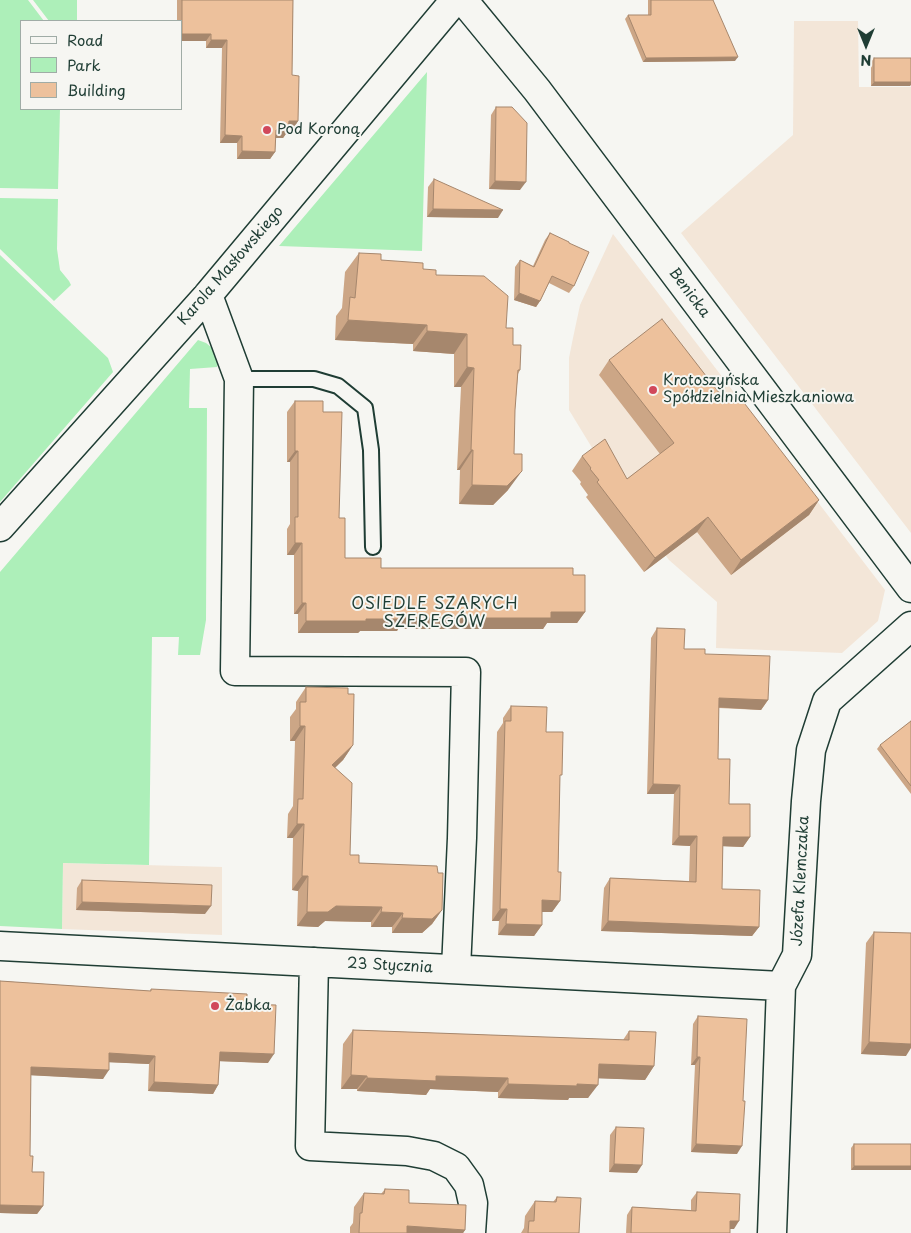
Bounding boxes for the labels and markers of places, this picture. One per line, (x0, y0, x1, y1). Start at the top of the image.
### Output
place label: Pod Koroną (277, 121, 360, 139)
marker: Pod Koroną (261, 124, 273, 136)
place label: Krotoszyńska Spółdzielnia Mieszkaniowa (663, 372, 854, 407)
marker: Krotoszyńska Spółdzielnia Mieszkaniowa (647, 384, 659, 396)
place label: Żabka (225, 997, 271, 1015)
marker: Żabka (209, 1000, 221, 1012)

